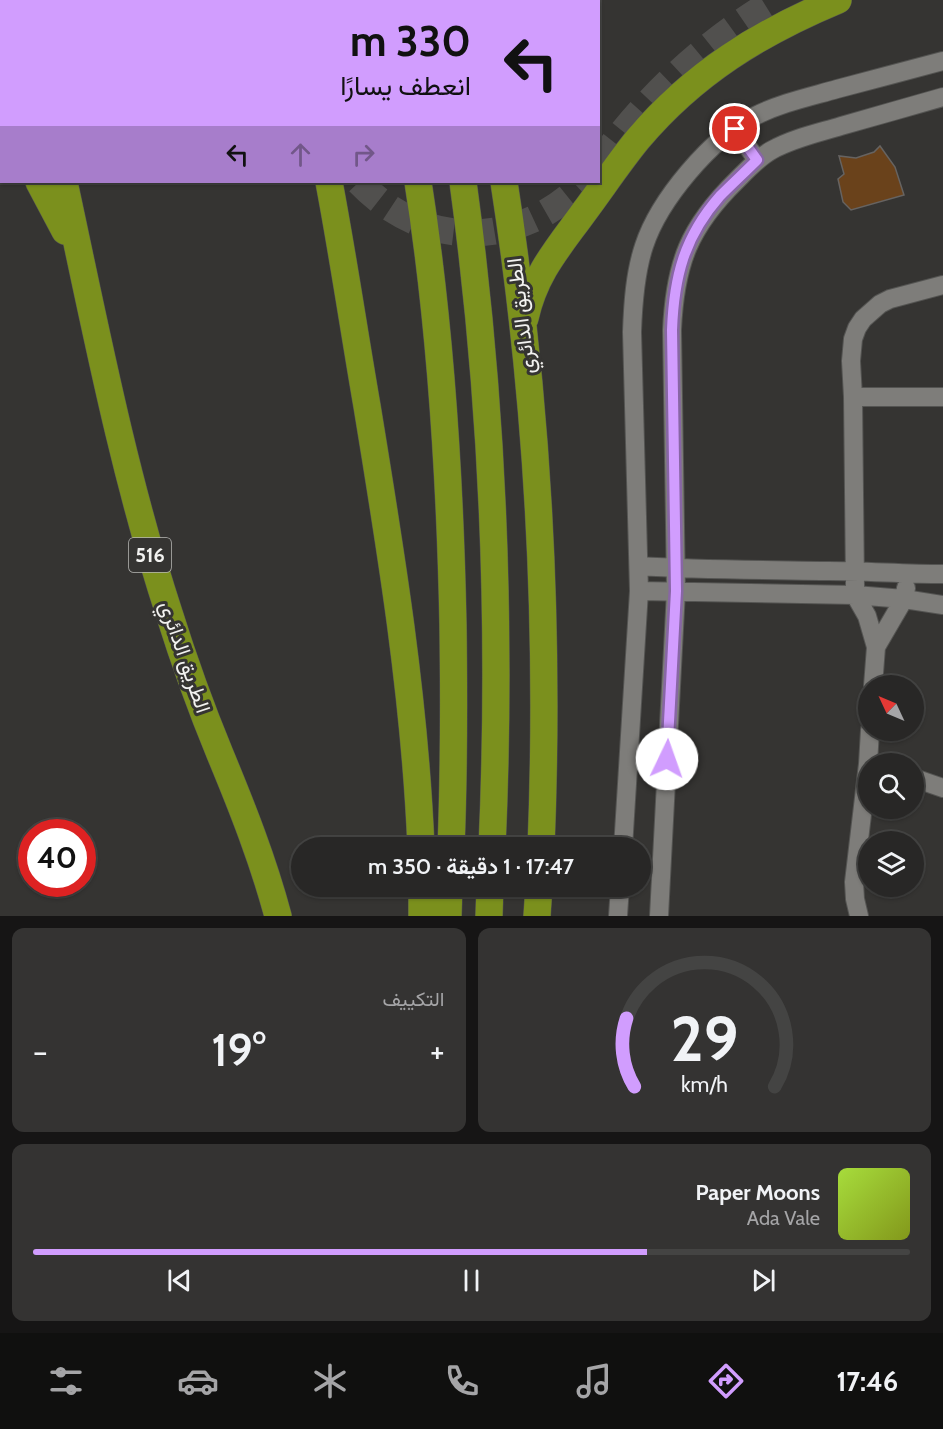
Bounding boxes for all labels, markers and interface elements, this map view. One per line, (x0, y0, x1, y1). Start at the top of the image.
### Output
text: 330 m (350, 15, 471, 67)
icon: left (492, 24, 570, 102)
text: انعطف يسارًا (340, 69, 471, 102)
pin (709, 103, 760, 154)
icon: arrive (718, 112, 751, 145)
icon: left (221, 138, 254, 171)
icon: ahead (284, 138, 317, 171)
icon: right (347, 138, 380, 171)
street label: الطريق الدائري (501, 256, 545, 376)
road number: 516 (129, 538, 171, 572)
street label: الطريق الدائري (150, 597, 216, 718)
north arrow (858, 675, 924, 741)
map controls (858, 675, 924, 897)
position arrow (635, 727, 699, 791)
button: search (858, 753, 924, 819)
speed limit sign: 40 (18, 819, 96, 897)
button: layers (858, 831, 924, 897)
text: 17:47 · 1 دقيقة · 350 m (368, 853, 574, 880)
text: التكييف (382, 987, 445, 1011)
text: 29 (670, 1001, 738, 1077)
text: 19° (212, 1023, 266, 1077)
text: − (33, 1031, 48, 1071)
text: + (430, 1031, 444, 1071)
text: km/h (681, 1071, 728, 1097)
text: Paper Moons (696, 1179, 820, 1206)
text: Ada Vale (747, 1206, 820, 1230)
icon: previous (163, 1264, 196, 1297)
icon: pause (455, 1264, 488, 1297)
icon: next (747, 1264, 780, 1297)
icon: filters (45, 1360, 87, 1402)
icon: car (177, 1360, 219, 1402)
icon: climate (309, 1360, 351, 1402)
icon: phone (441, 1360, 483, 1402)
icon: music (573, 1360, 615, 1402)
icon: directions (705, 1360, 747, 1402)
text: 17:46 (836, 1365, 898, 1398)

